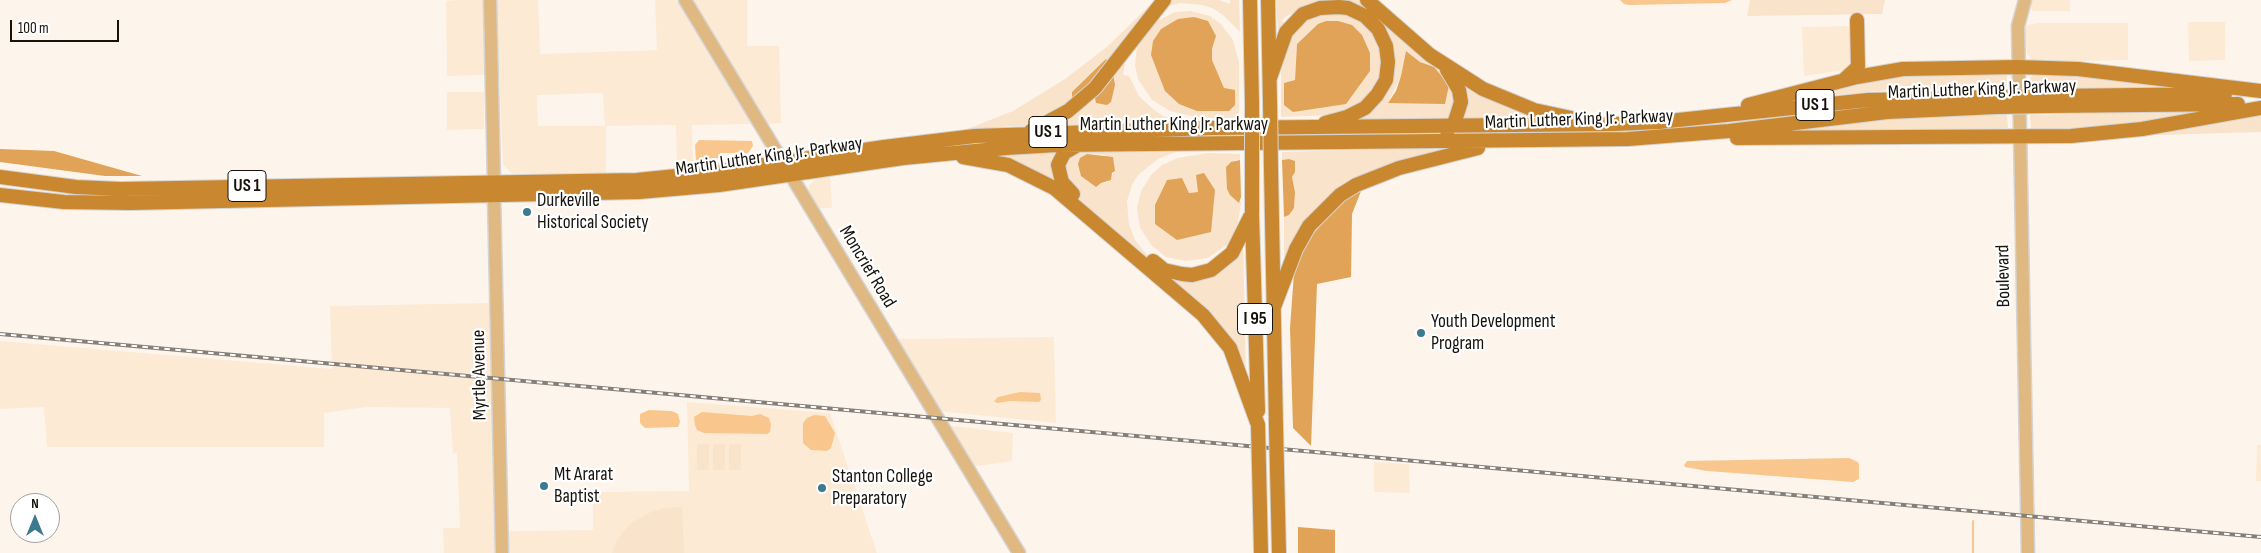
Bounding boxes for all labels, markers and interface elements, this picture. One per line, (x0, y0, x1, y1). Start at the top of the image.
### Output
scale bar (12, 10, 121, 42)
text: 100 m (18, 19, 49, 38)
street label: Martin Luther King Jr. Parkway (1887, 75, 2077, 105)
road number: US 1 (1796, 90, 1834, 120)
street label: Martin Luther King Jr. Parkway (1484, 105, 1674, 135)
street label: Martin Luther King Jr. Parkway (1080, 114, 1268, 136)
road number: US 1 (1029, 116, 1067, 148)
street label: Martin Luther King Jr. Parkway (674, 133, 864, 181)
road number: US 1 (228, 170, 266, 202)
place label: Durkeville Historical Society (537, 190, 649, 234)
marker: Durkeville Historical Society (521, 206, 533, 218)
street label: Moncrief Road (834, 222, 900, 312)
street label: Boulevard (1992, 244, 2016, 308)
road number: I 95 (1238, 304, 1272, 334)
place label: Youth Development Program (1431, 311, 1556, 355)
marker: Youth Development Program (1415, 327, 1427, 339)
street label: Myrtle Avenue (468, 329, 492, 421)
place label: Mt Ararat Baptist (554, 464, 613, 508)
place label: Stanton College Preparatory (832, 466, 933, 510)
marker: Mt Ararat Baptist (538, 480, 550, 492)
marker: Stanton College Preparatory (816, 482, 828, 494)
north arrow (10, 493, 60, 543)
text: N (31, 495, 39, 512)

